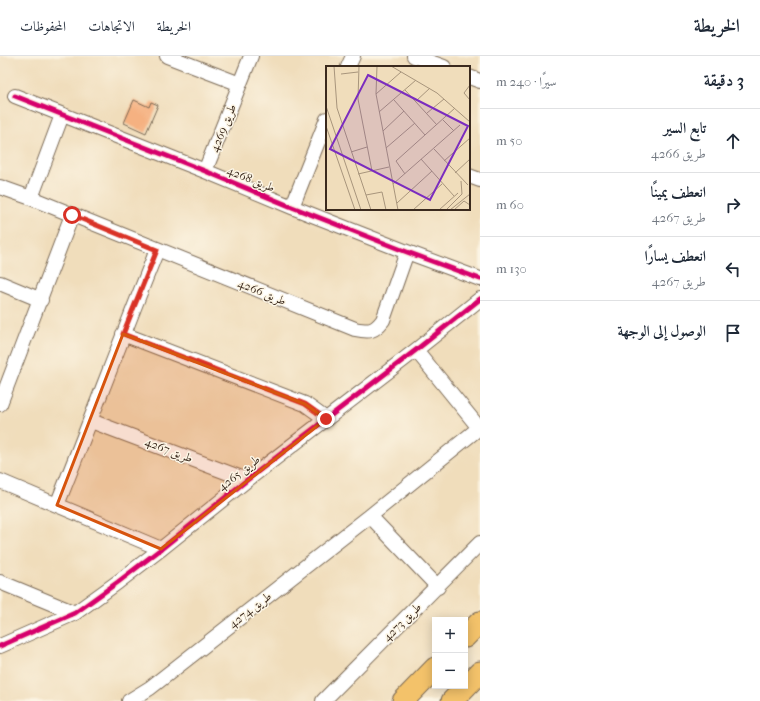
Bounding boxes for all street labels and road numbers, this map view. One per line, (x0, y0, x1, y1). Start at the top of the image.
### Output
street label: طريق 4269 (207, 102, 240, 154)
street label: طريق 4268 (225, 163, 277, 196)
street label: طريق 4266 (235, 276, 288, 309)
street label: طريق 4267 (143, 435, 195, 466)
street label: طريق 4265 (215, 452, 264, 495)
street label: طريق 4274 (226, 589, 275, 632)
street label: طريق 4273 (380, 600, 425, 645)

